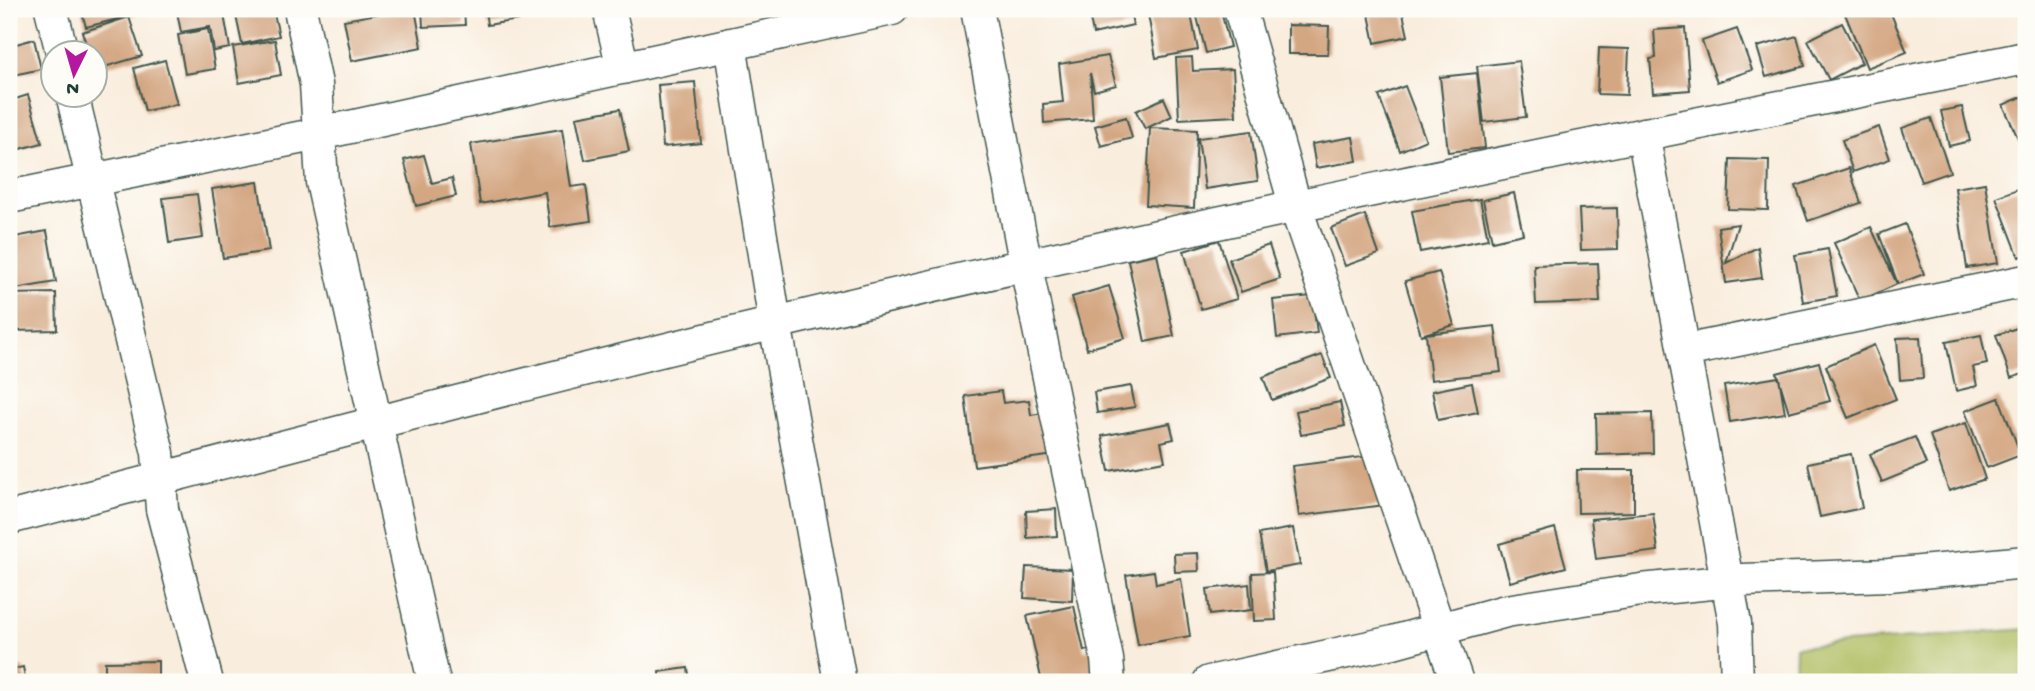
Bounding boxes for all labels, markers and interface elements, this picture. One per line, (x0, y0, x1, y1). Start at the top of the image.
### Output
north arrow (38, 38, 108, 108)
text: N (66, 75, 80, 99)

